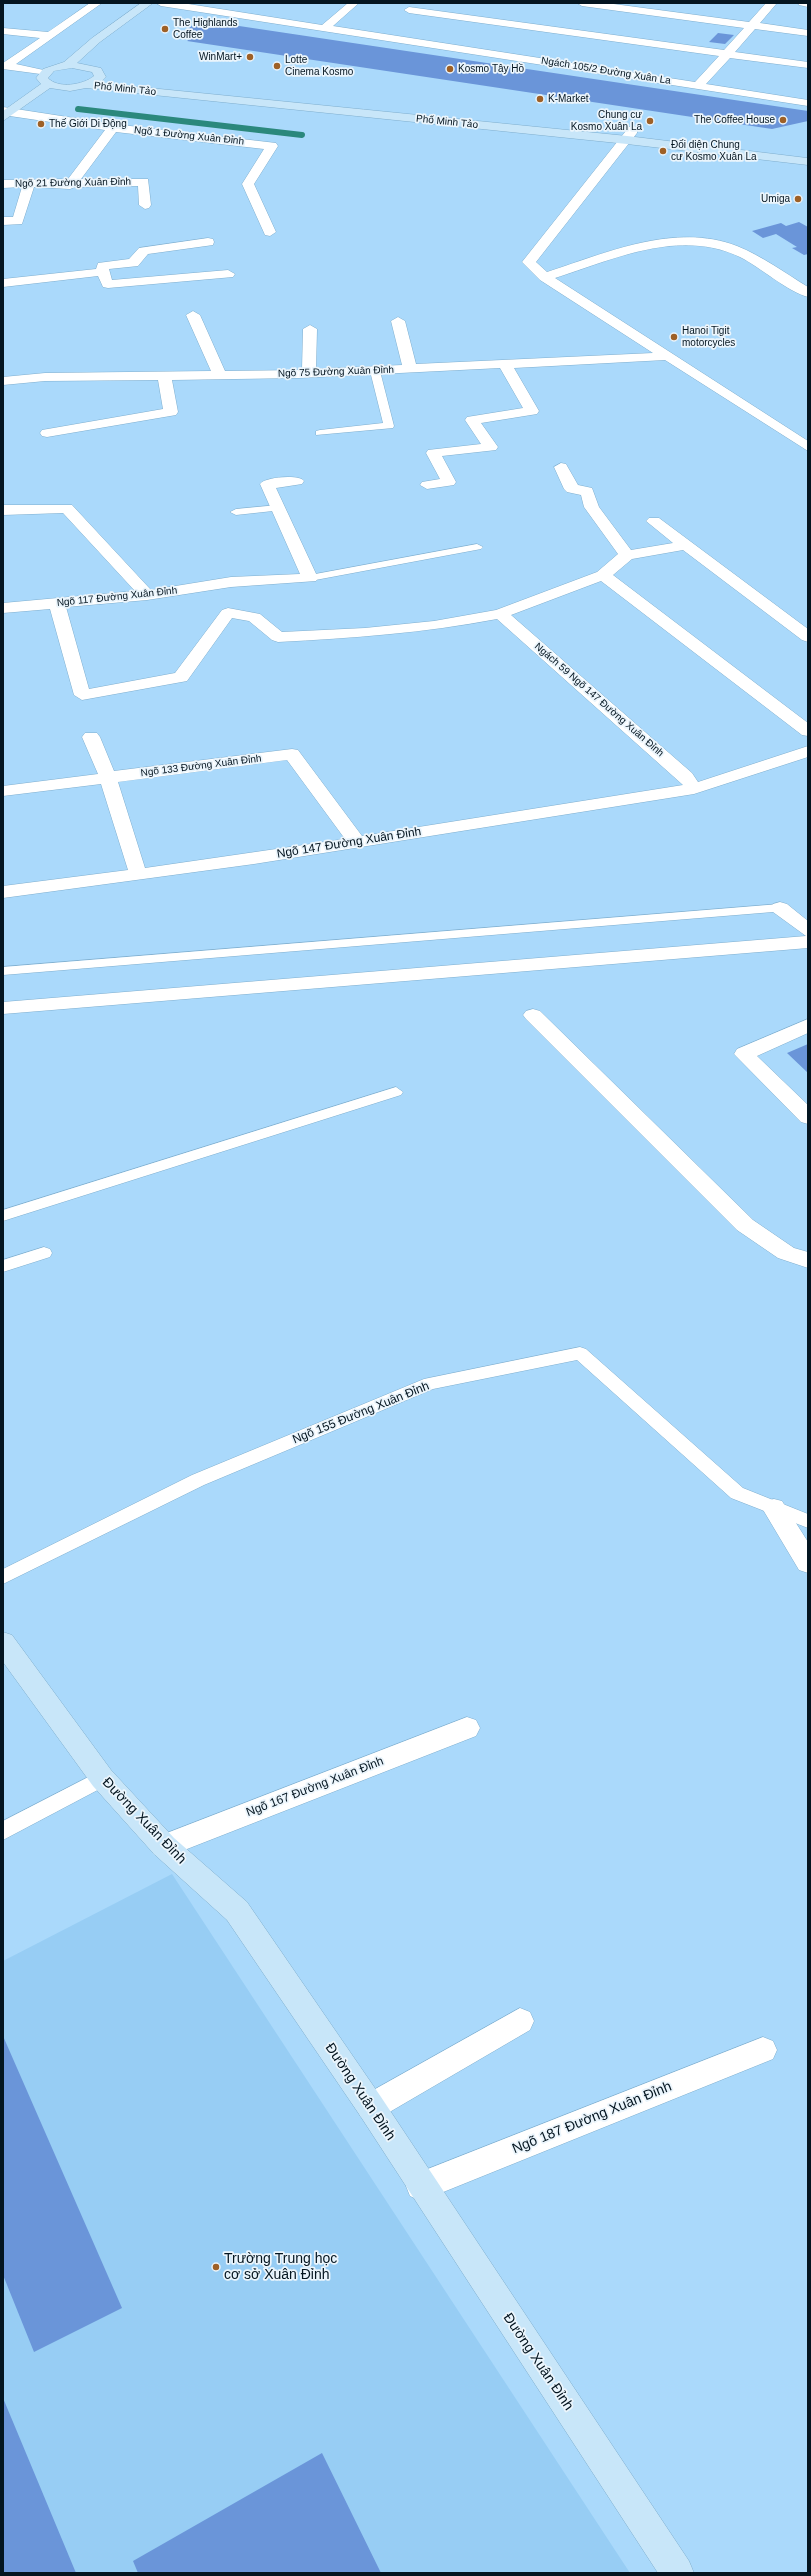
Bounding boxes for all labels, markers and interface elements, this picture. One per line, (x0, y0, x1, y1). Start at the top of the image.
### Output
place label: The Highlands Coffee (173, 17, 237, 40)
marker: The Highlands Coffee (160, 24, 170, 34)
place label: WinMart+ (199, 51, 242, 63)
marker: WinMart+ (245, 52, 255, 62)
place label: Lotte Cinema Kosmo (285, 54, 353, 78)
street label: Ngách 105/2 Đường Xuân La (540, 55, 672, 87)
marker: Lotte Cinema Kosmo (272, 61, 282, 71)
place label: Kosmo Tây Hồ (458, 63, 524, 75)
marker: Kosmo Tây Hồ (445, 64, 455, 74)
street label: Phố Minh Tảo (93, 80, 157, 98)
place label: K-Market (548, 93, 589, 105)
marker: K-Market (535, 94, 545, 104)
place label: Chung cư Kosmo Xuân La (571, 109, 642, 132)
street label: Phố Minh Tảo (415, 113, 479, 131)
place label: The Coffee House (694, 114, 775, 126)
marker: The Coffee House (778, 115, 788, 125)
marker: Chung cư Kosmo Xuân La (645, 116, 655, 126)
place label: Thế Giới Di Động (49, 118, 127, 130)
marker: Thế Giới Di Động (36, 119, 46, 129)
street label: Ngõ 1 Đường Xuân Đỉnh (133, 124, 245, 148)
place label: Đối diện Chung cư Kosmo Xuân La (671, 139, 757, 162)
marker: Đối diện Chung cư Kosmo Xuân La (658, 146, 668, 156)
street label: Ngõ 21 Đường Xuân Đỉnh (15, 176, 131, 190)
place label: Umiga (761, 193, 790, 205)
marker: Umiga (793, 194, 803, 204)
place label: Hanoi Tigit motorcycles (682, 325, 735, 348)
marker: Hanoi Tigit motorcycles (669, 332, 679, 342)
street label: Ngõ 75 Đường Xuân Đỉnh (278, 364, 394, 380)
street label: Ngõ 117 Đường Xuân Đỉnh (56, 585, 178, 609)
street label: Ngách 59 Ngõ 147 Đường Xuân Đỉnh (532, 641, 666, 759)
street label: Ngõ 133 Đường Xuân Đỉnh (140, 753, 262, 779)
street label: Ngõ 147 Đường Xuân Đỉnh (276, 824, 422, 862)
street label: Ngõ 155 Đường Xuân Đỉnh (291, 1379, 431, 1447)
street label: Ngõ 167 Đường Xuân Đỉnh (244, 1754, 386, 1820)
street label: Đường Xuân Đỉnh (99, 1774, 189, 1868)
street label: Đường Xuân Đỉnh (321, 2040, 399, 2144)
street label: Ngõ 187 Đường Xuân Đỉnh (510, 2078, 674, 2158)
place label: Trường Trung học cơ sở Xuân Đỉnh (224, 2251, 337, 2284)
marker: Trường Trung học cơ sở Xuân Đỉnh (211, 2262, 221, 2272)
street label: Đường Xuân Đỉnh (499, 2310, 577, 2414)

